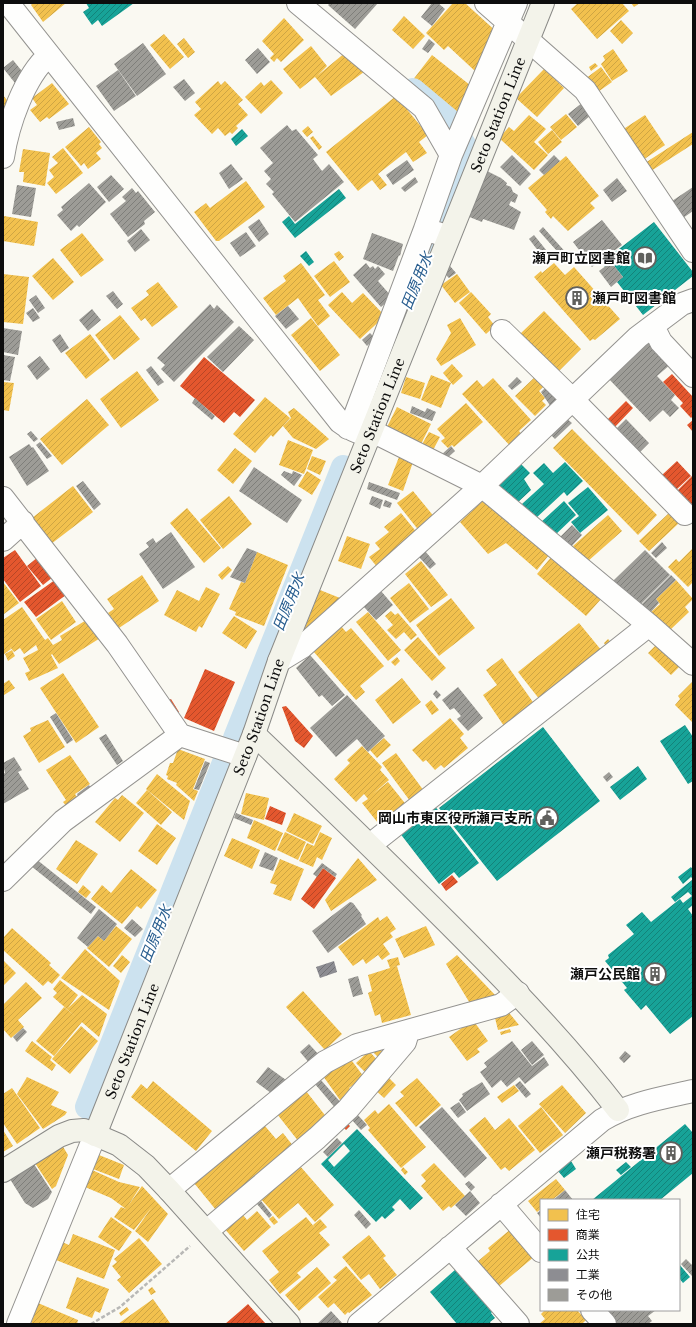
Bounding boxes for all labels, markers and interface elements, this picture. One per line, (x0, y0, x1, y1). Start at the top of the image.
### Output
street label: Seto Station Line (467, 54, 529, 175)
library icon: 瀬戸町立図書館 (632, 245, 658, 271)
water label: 田原用水 (396, 248, 437, 312)
place label: 瀬戸町立図書館 (532, 249, 630, 267)
building icon: 瀬戸町図書館 (564, 285, 590, 311)
place label: 瀬戸町図書館 (592, 289, 676, 307)
street label: Seto Station Line (346, 355, 409, 476)
water label: 田原用水 (268, 569, 309, 633)
street label: Seto Station Line (229, 656, 288, 778)
public building icon: 岡山市東区役所瀬戸支所 (534, 805, 560, 831)
place label: 岡山市東区役所瀬戸支所 (378, 809, 532, 827)
water label: 田原用水 (135, 901, 176, 965)
building icon: 瀬戸公民館 (642, 961, 668, 987)
place label: 瀬戸公民館 (570, 965, 640, 983)
street label: Seto Station Line (101, 981, 163, 1102)
building icon: 瀬戸税務署 (658, 1140, 684, 1166)
place label: 瀬戸税務署 (586, 1144, 656, 1162)
legend (540, 1199, 680, 1311)
text: 住宅 (576, 1207, 600, 1222)
text: 商業 (576, 1227, 600, 1242)
text: 公共 (576, 1247, 600, 1262)
text: 工業 (576, 1267, 600, 1282)
text: その他 (576, 1287, 612, 1302)

